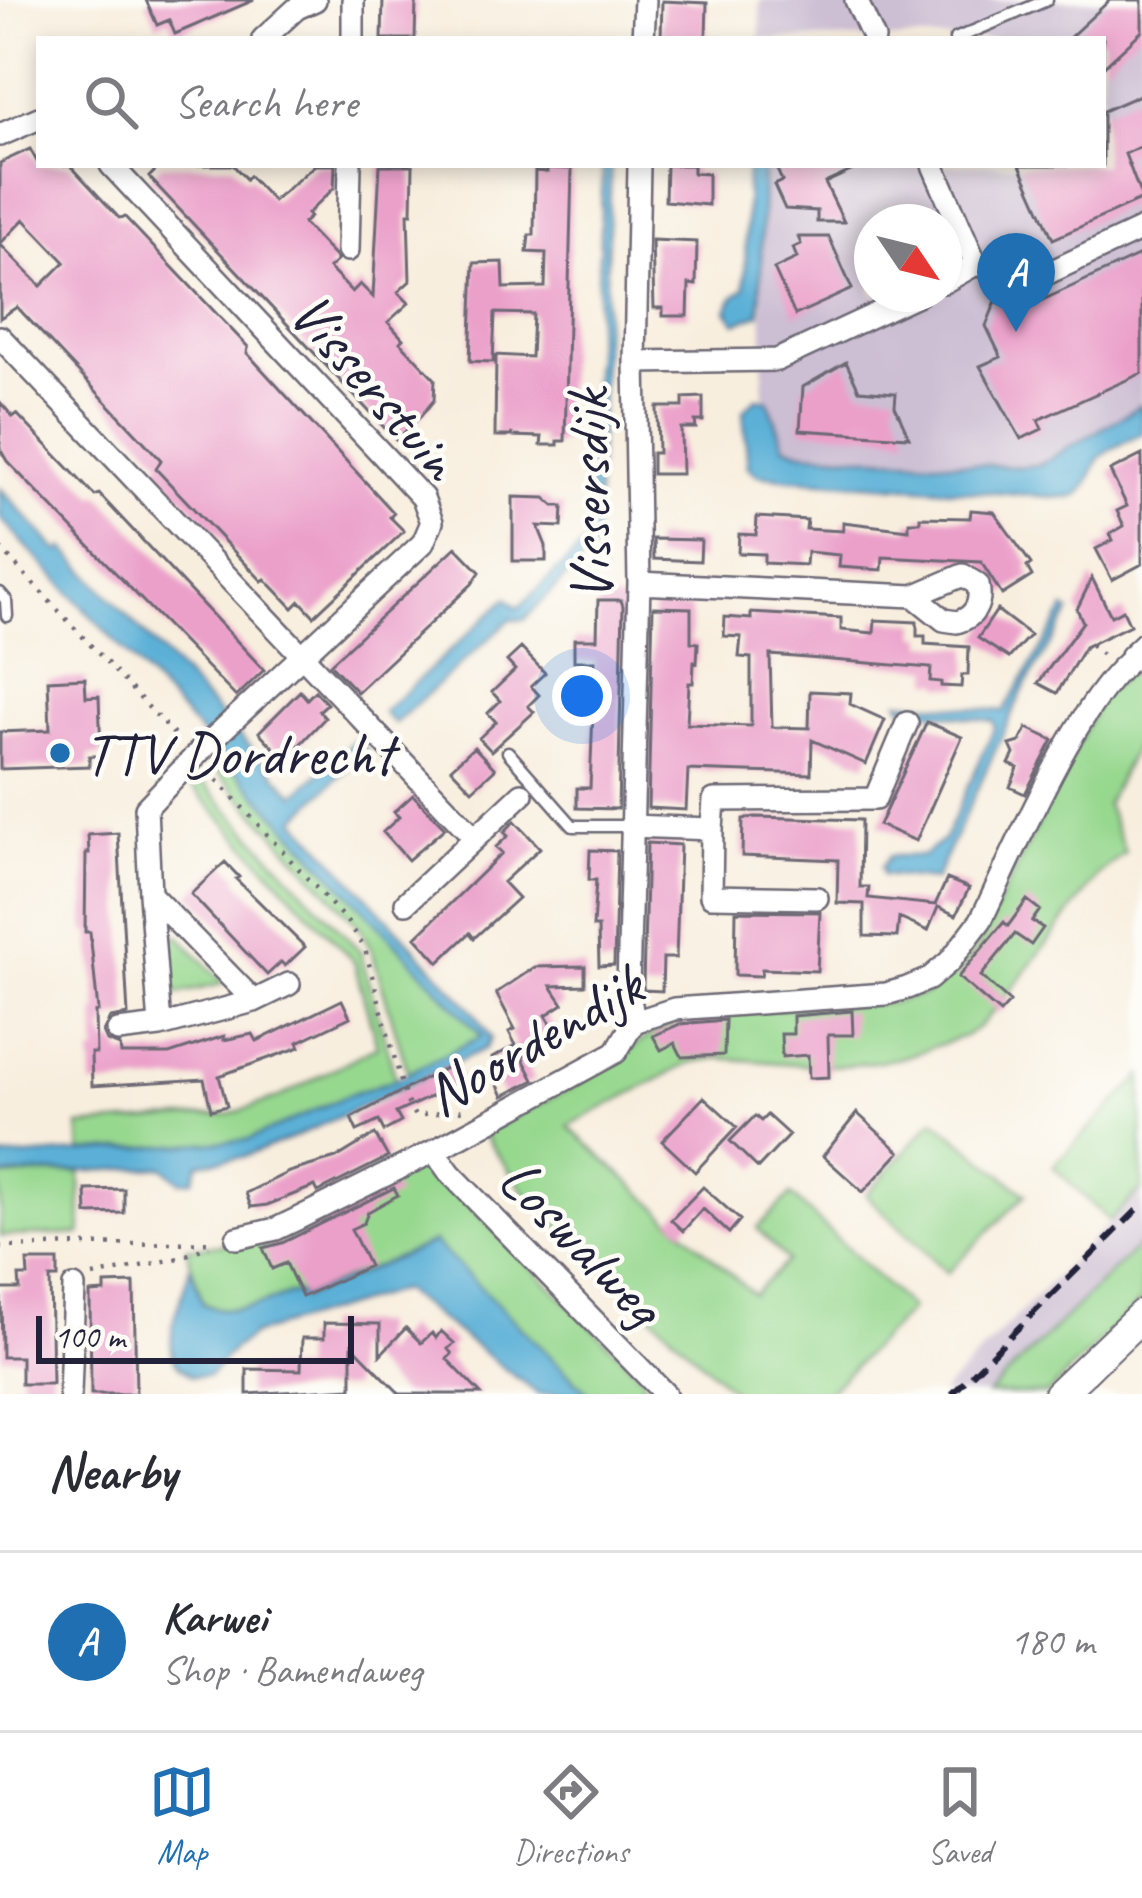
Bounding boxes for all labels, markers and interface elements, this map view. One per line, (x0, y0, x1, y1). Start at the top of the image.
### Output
search box (36, 36, 1106, 168)
icon: search (78, 69, 144, 135)
text: Search here (174, 74, 357, 131)
north arrow (854, 204, 962, 312)
pin: A (977, 233, 1055, 332)
street label: Visserstuin (273, 276, 479, 497)
street label: Vissersdijk (549, 385, 629, 603)
your location (552, 666, 612, 726)
place label: TTV Dordrecht (84, 716, 402, 792)
marker: TTV Dordrecht (47, 740, 73, 766)
street label: Noordendijk (411, 945, 660, 1133)
street label: Loswalweg (483, 1142, 683, 1345)
scale bar (36, 1310, 354, 1363)
text: 100 m (54, 1316, 125, 1358)
text: Nearby (48, 1440, 176, 1504)
text: Karwei (162, 1589, 266, 1646)
text: A (77, 1617, 97, 1666)
text: 180 m (1010, 1617, 1094, 1666)
text: Shop · Bamendaweg (162, 1646, 422, 1695)
tab: Map (149, 1759, 215, 1873)
tab: Directions (514, 1759, 628, 1873)
tab: Saved (927, 1759, 993, 1873)

